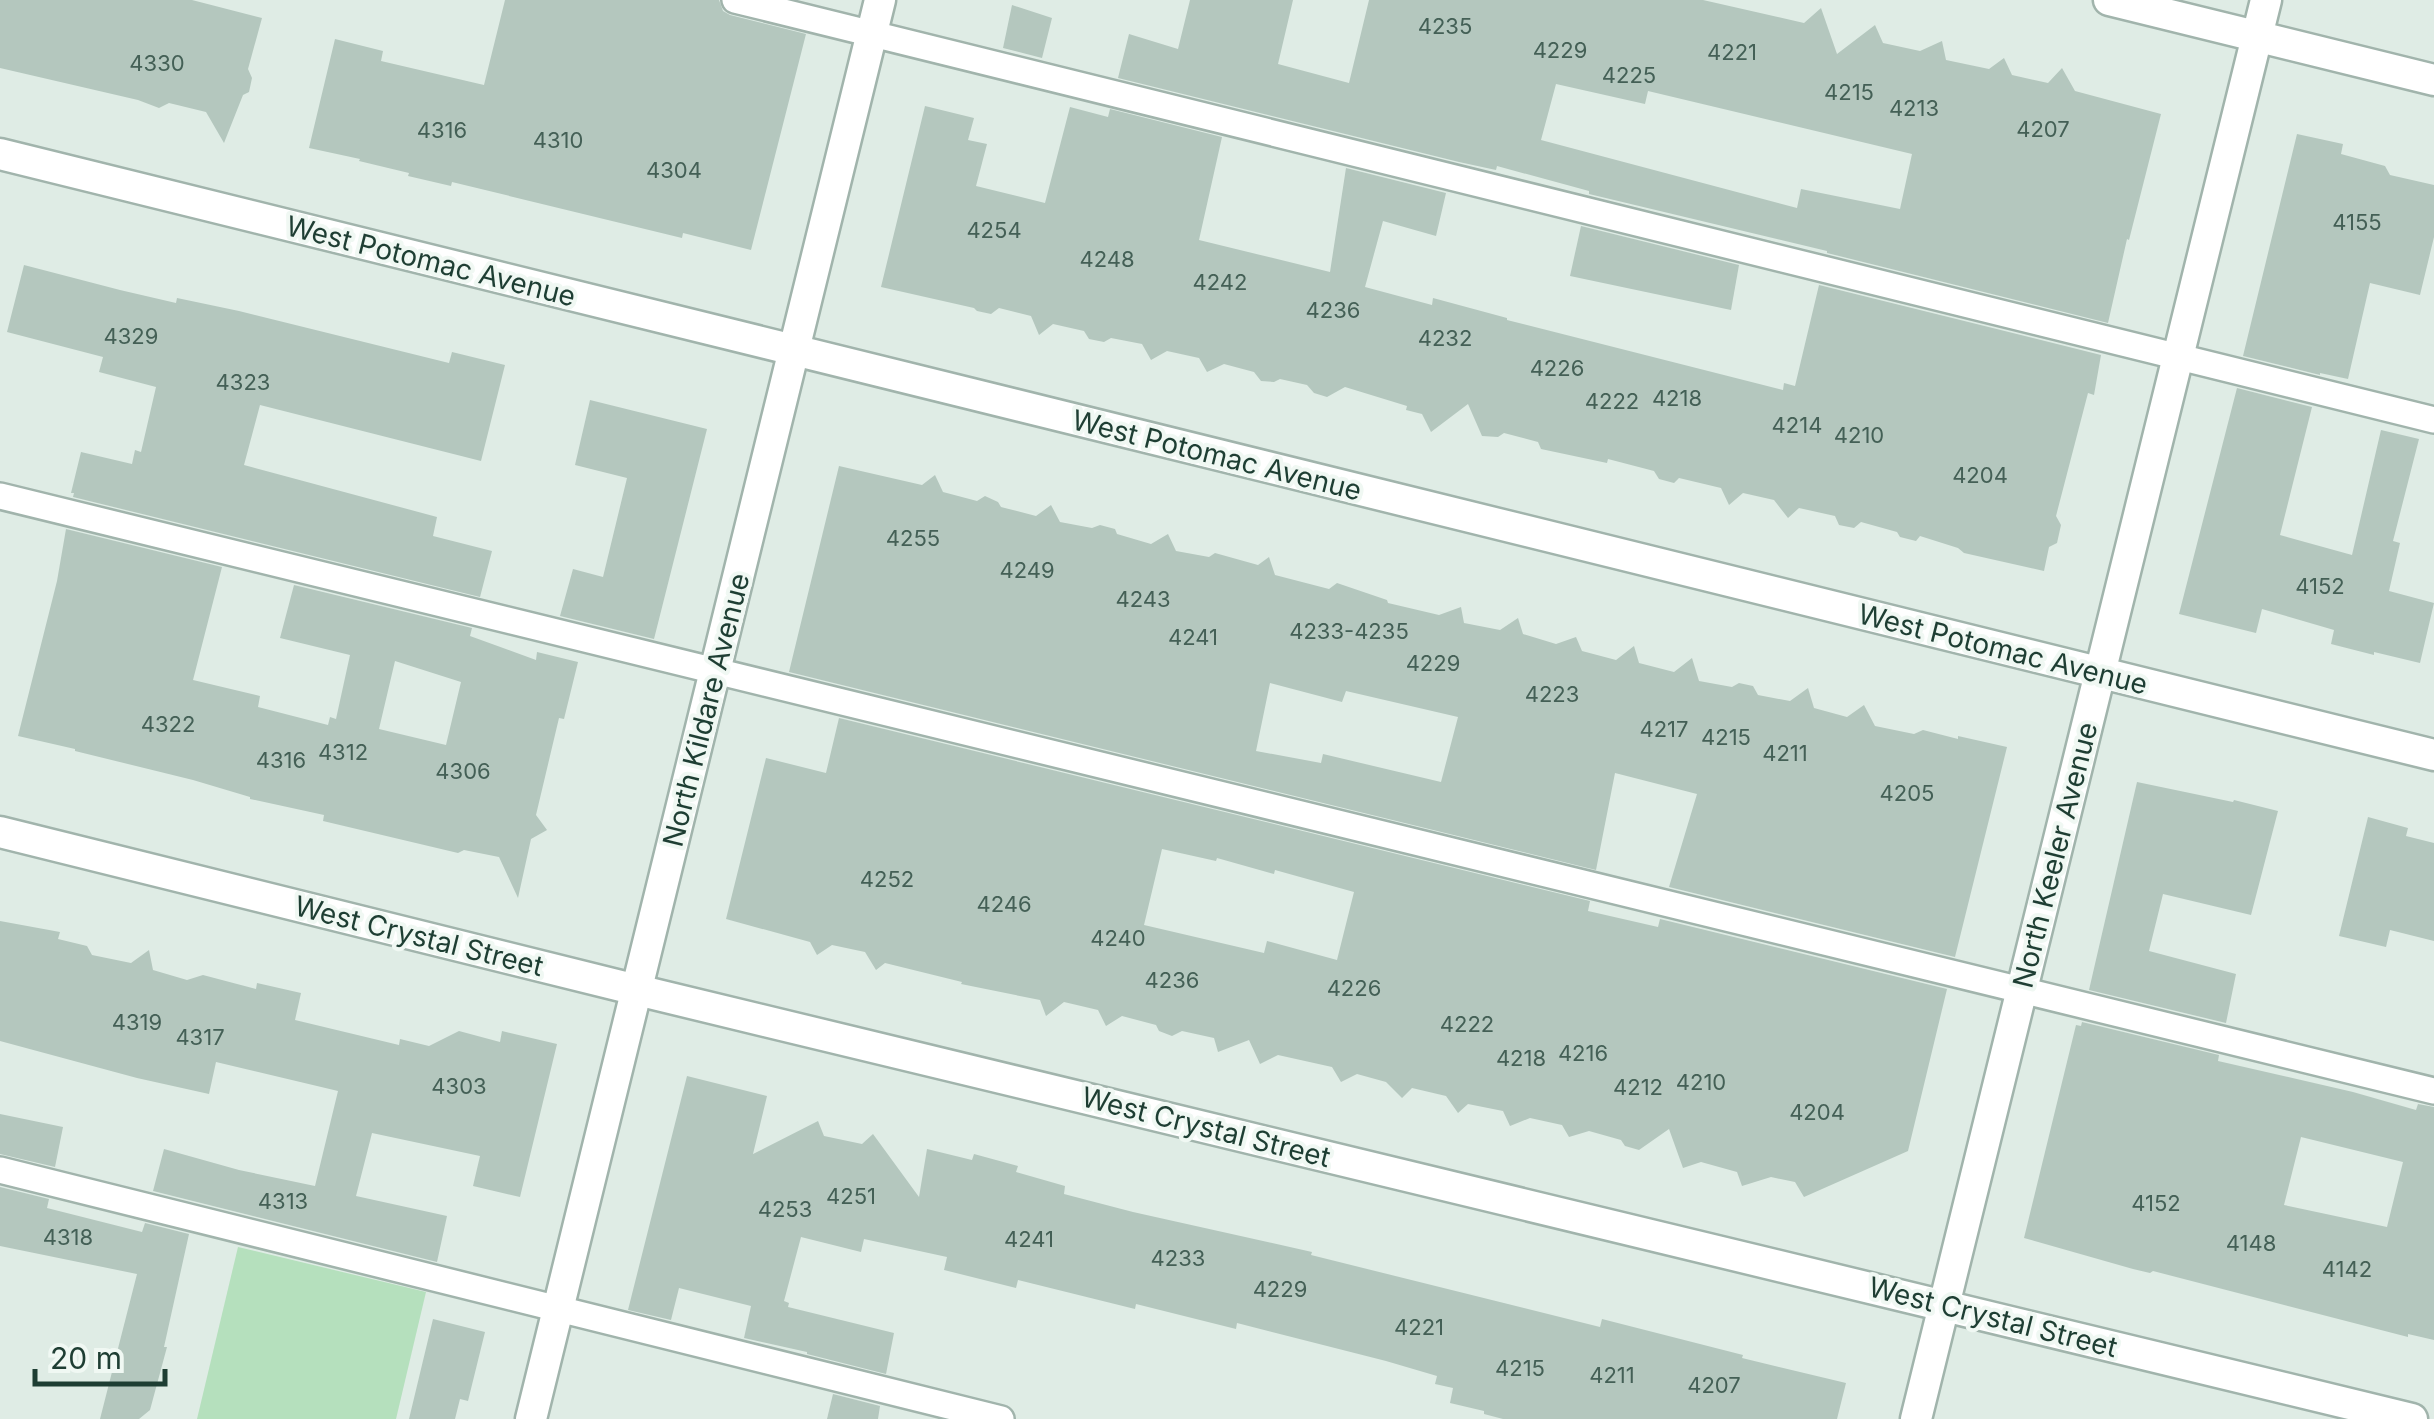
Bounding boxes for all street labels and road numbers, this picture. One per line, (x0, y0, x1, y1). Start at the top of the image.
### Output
street label: West Potomac Avenue (283, 209, 579, 313)
street label: West Potomac Avenue (1069, 403, 1365, 507)
street label: North Kildare Avenue (656, 570, 756, 850)
street label: West Potomac Avenue (1855, 597, 2151, 701)
street label: North Keeler Avenue (2006, 719, 2104, 991)
street label: West Crystal Street (291, 889, 547, 983)
street label: West Crystal Street (1078, 1080, 1334, 1174)
street label: West Crystal Street (1865, 1270, 2121, 1364)

